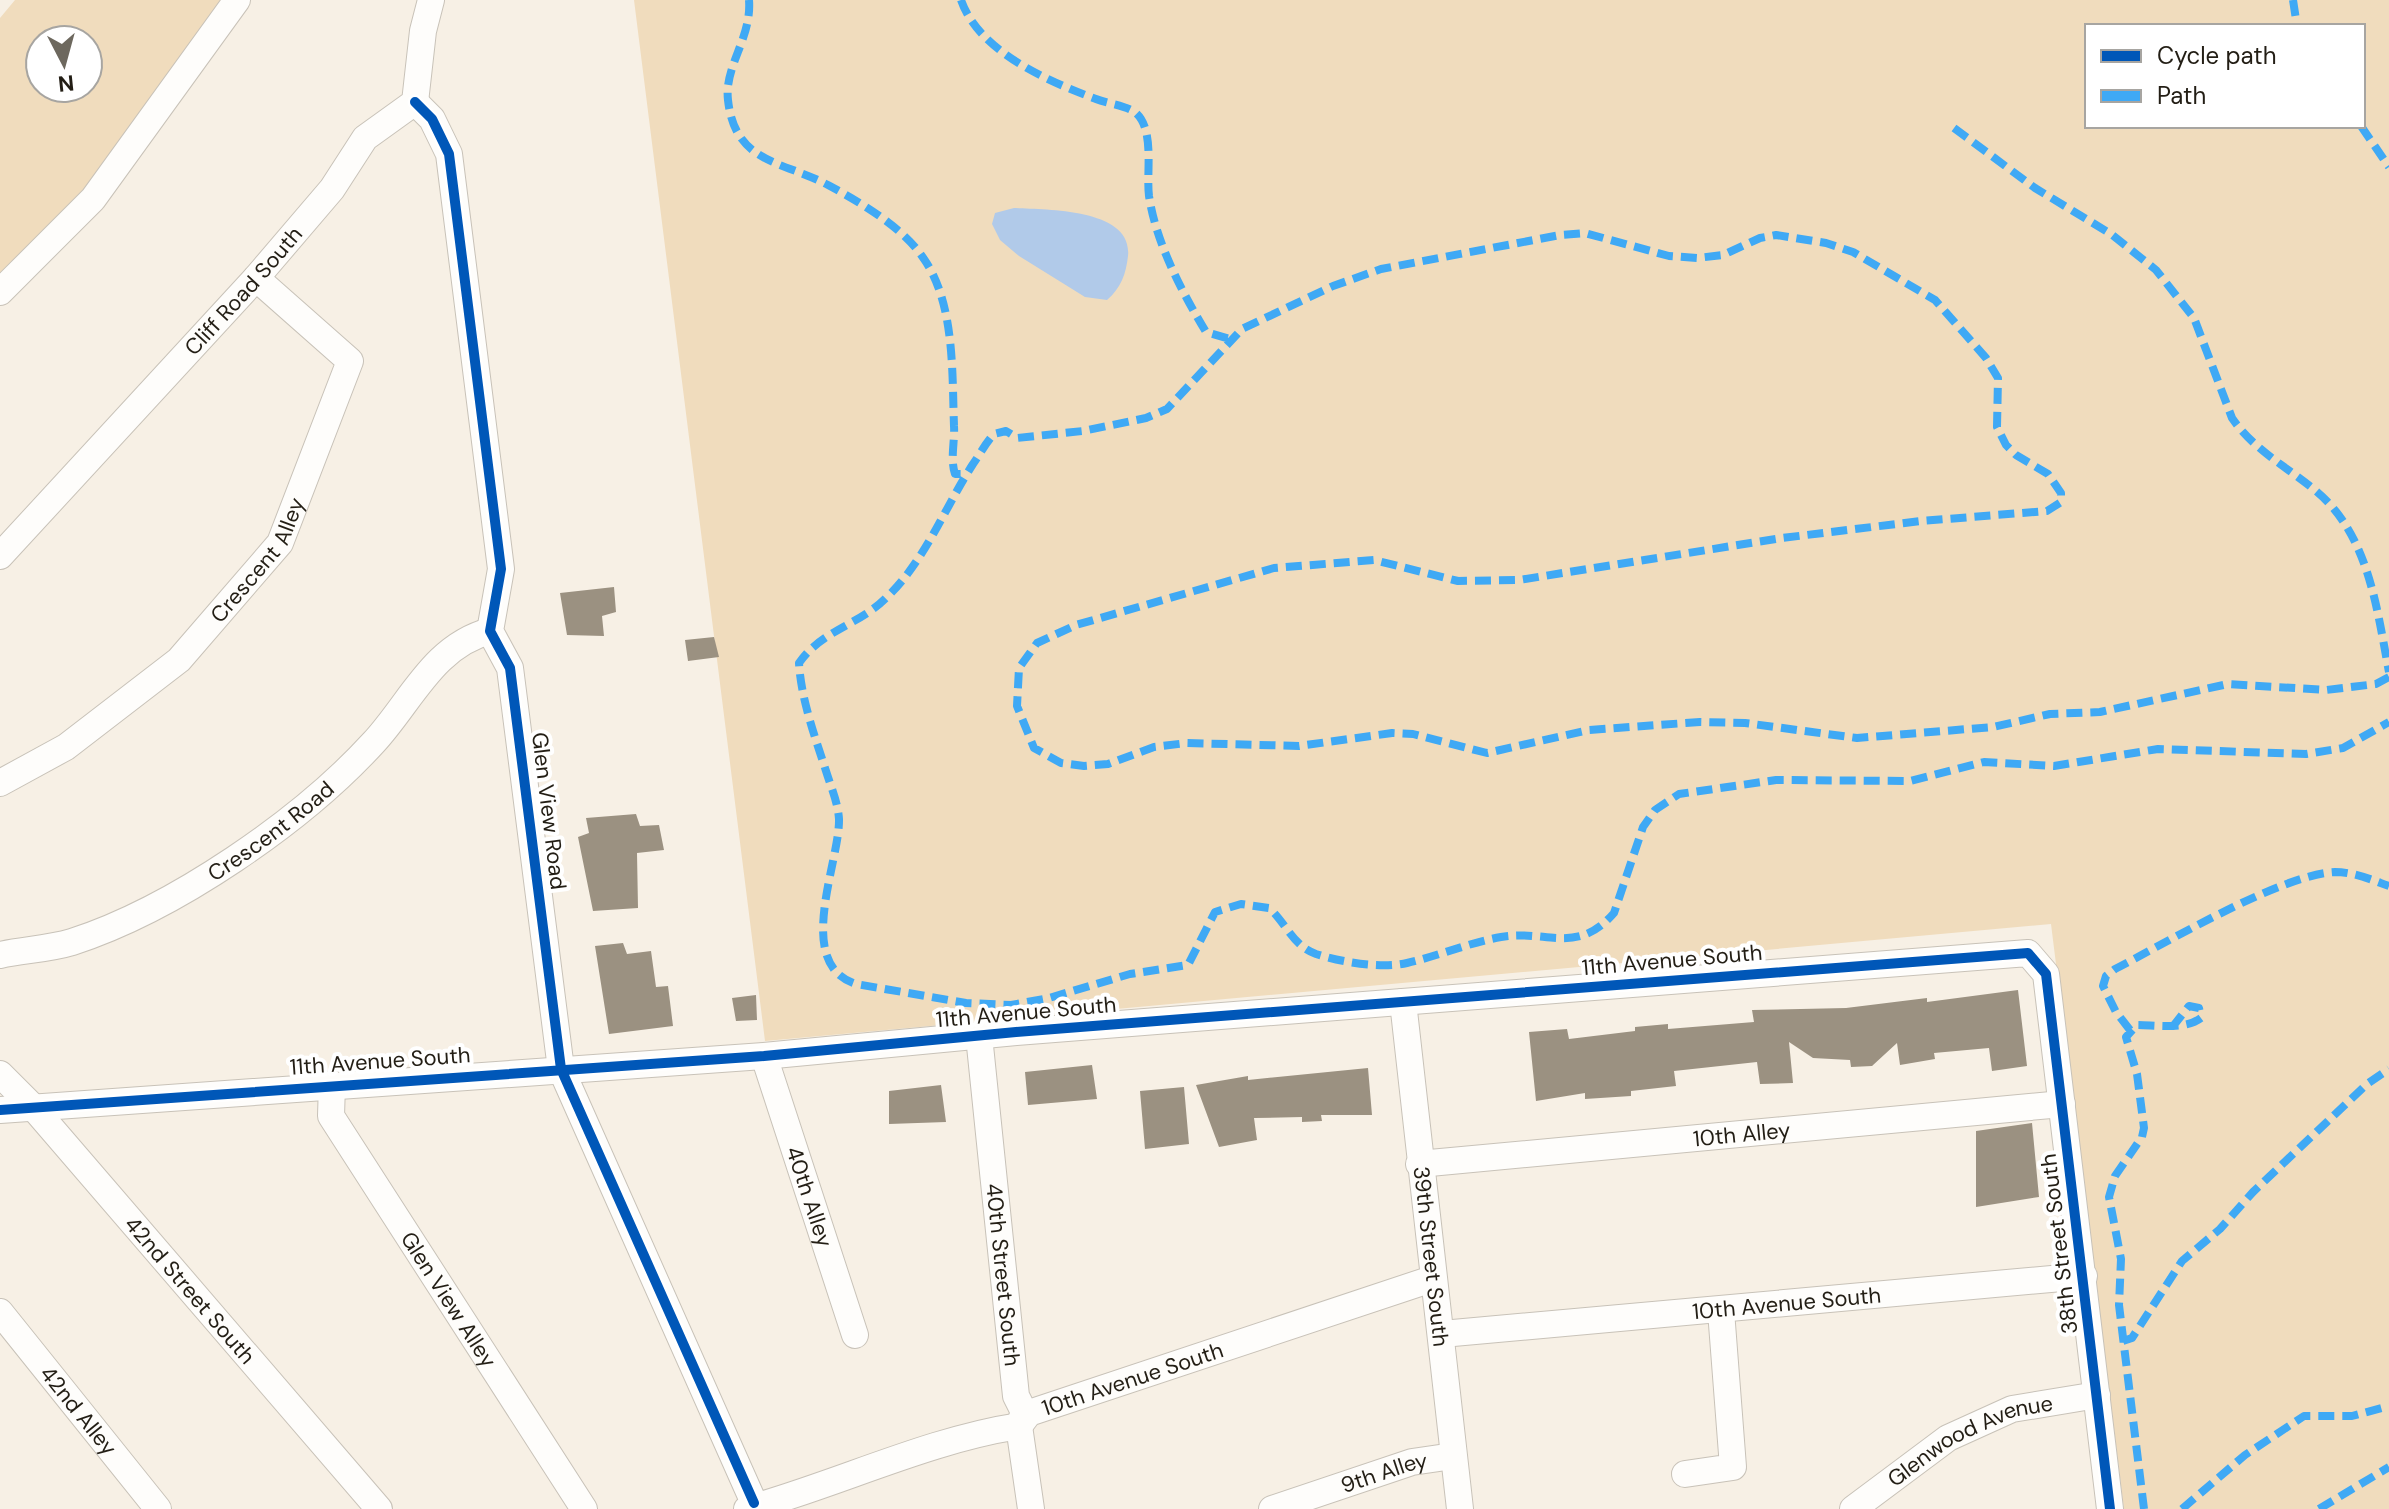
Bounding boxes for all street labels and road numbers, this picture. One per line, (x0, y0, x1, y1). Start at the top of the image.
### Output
street label: Cliff Road South (178, 220, 309, 361)
street label: Crescent Alley (203, 493, 311, 628)
street label: Glen View Road (525, 731, 573, 891)
street label: Crescent Road (202, 774, 340, 887)
street label: 11th Avenue South (1581, 938, 1763, 982)
street label: 11th Avenue South (935, 990, 1117, 1034)
street label: 11th Avenue South (289, 1040, 471, 1082)
street label: 10th Alley (1692, 1115, 1792, 1153)
street label: 40th Alley (780, 1143, 840, 1251)
street label: 38th Street South (2034, 1152, 2084, 1336)
street label: 39th Street South (1407, 1165, 1456, 1348)
street label: 40th Street South (980, 1182, 1027, 1367)
street label: 42nd Street South (119, 1210, 262, 1370)
street label: Glen View Alley (395, 1226, 503, 1373)
street label: 10th Avenue South (1691, 1280, 1882, 1326)
street label: 10th Avenue South (1038, 1335, 1227, 1422)
street label: 42nd Alley (34, 1359, 124, 1461)
street label: Glenwood Avenue (1881, 1388, 2055, 1493)
street label: 9th Alley (1337, 1445, 1429, 1499)

